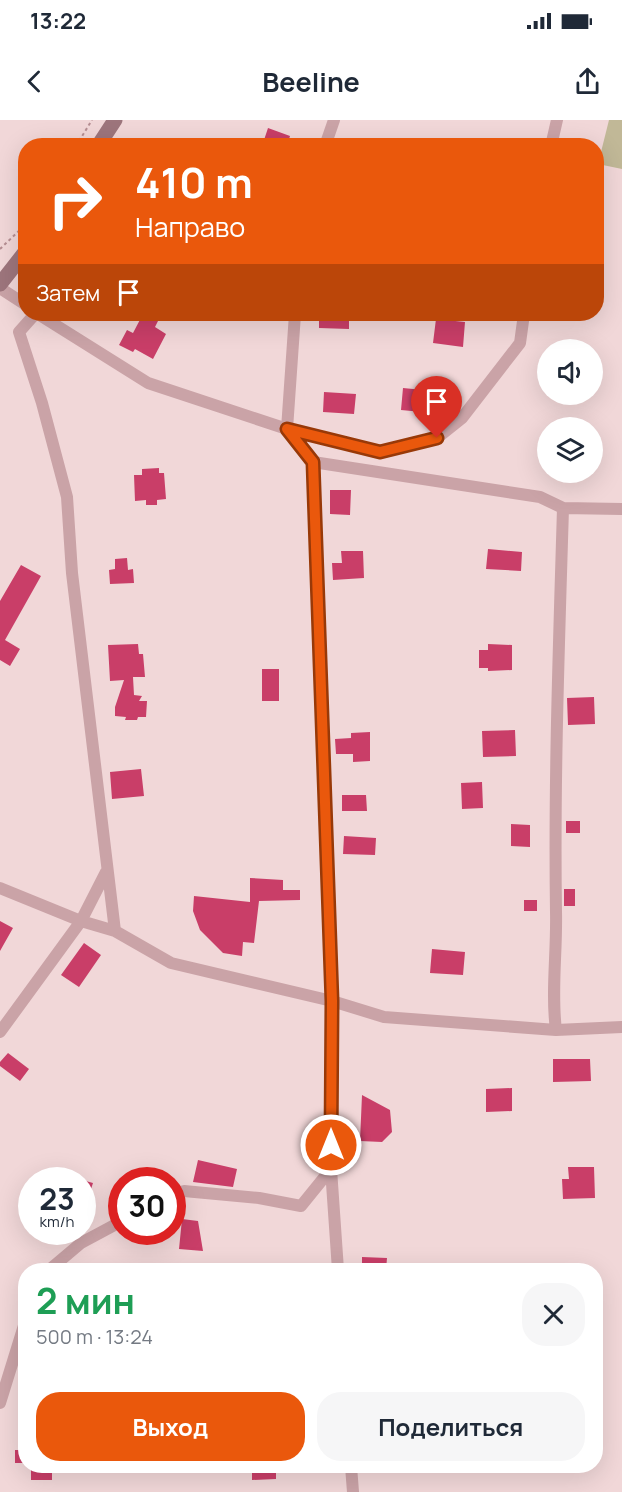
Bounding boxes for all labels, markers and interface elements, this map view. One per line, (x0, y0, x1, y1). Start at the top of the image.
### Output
text: 13:22 (30, 6, 86, 36)
text: Beeline (262, 63, 360, 100)
icon: back (18, 65, 51, 98)
icon: share (571, 65, 604, 98)
text: 410 m (135, 153, 253, 211)
icon: right (36, 162, 114, 240)
text: Направо (135, 208, 245, 245)
icon: arrive (112, 276, 145, 309)
text: Затем (36, 278, 100, 308)
map controls (537, 339, 603, 483)
button: sound (537, 339, 603, 405)
pin (411, 376, 462, 438)
icon: arrive (420, 385, 453, 418)
button: layers (537, 417, 603, 483)
position arrow (299, 1113, 363, 1177)
speed limit sign: 30 (108, 1167, 186, 1245)
text: 23 (39, 1178, 75, 1219)
text: km/h (40, 1211, 74, 1232)
text: 2 мин (36, 1276, 135, 1325)
button: close (522, 1283, 585, 1346)
text: 500 m · 13:24 (36, 1323, 153, 1350)
button: Выход (36, 1392, 305, 1461)
button: Поделиться (317, 1392, 585, 1461)

